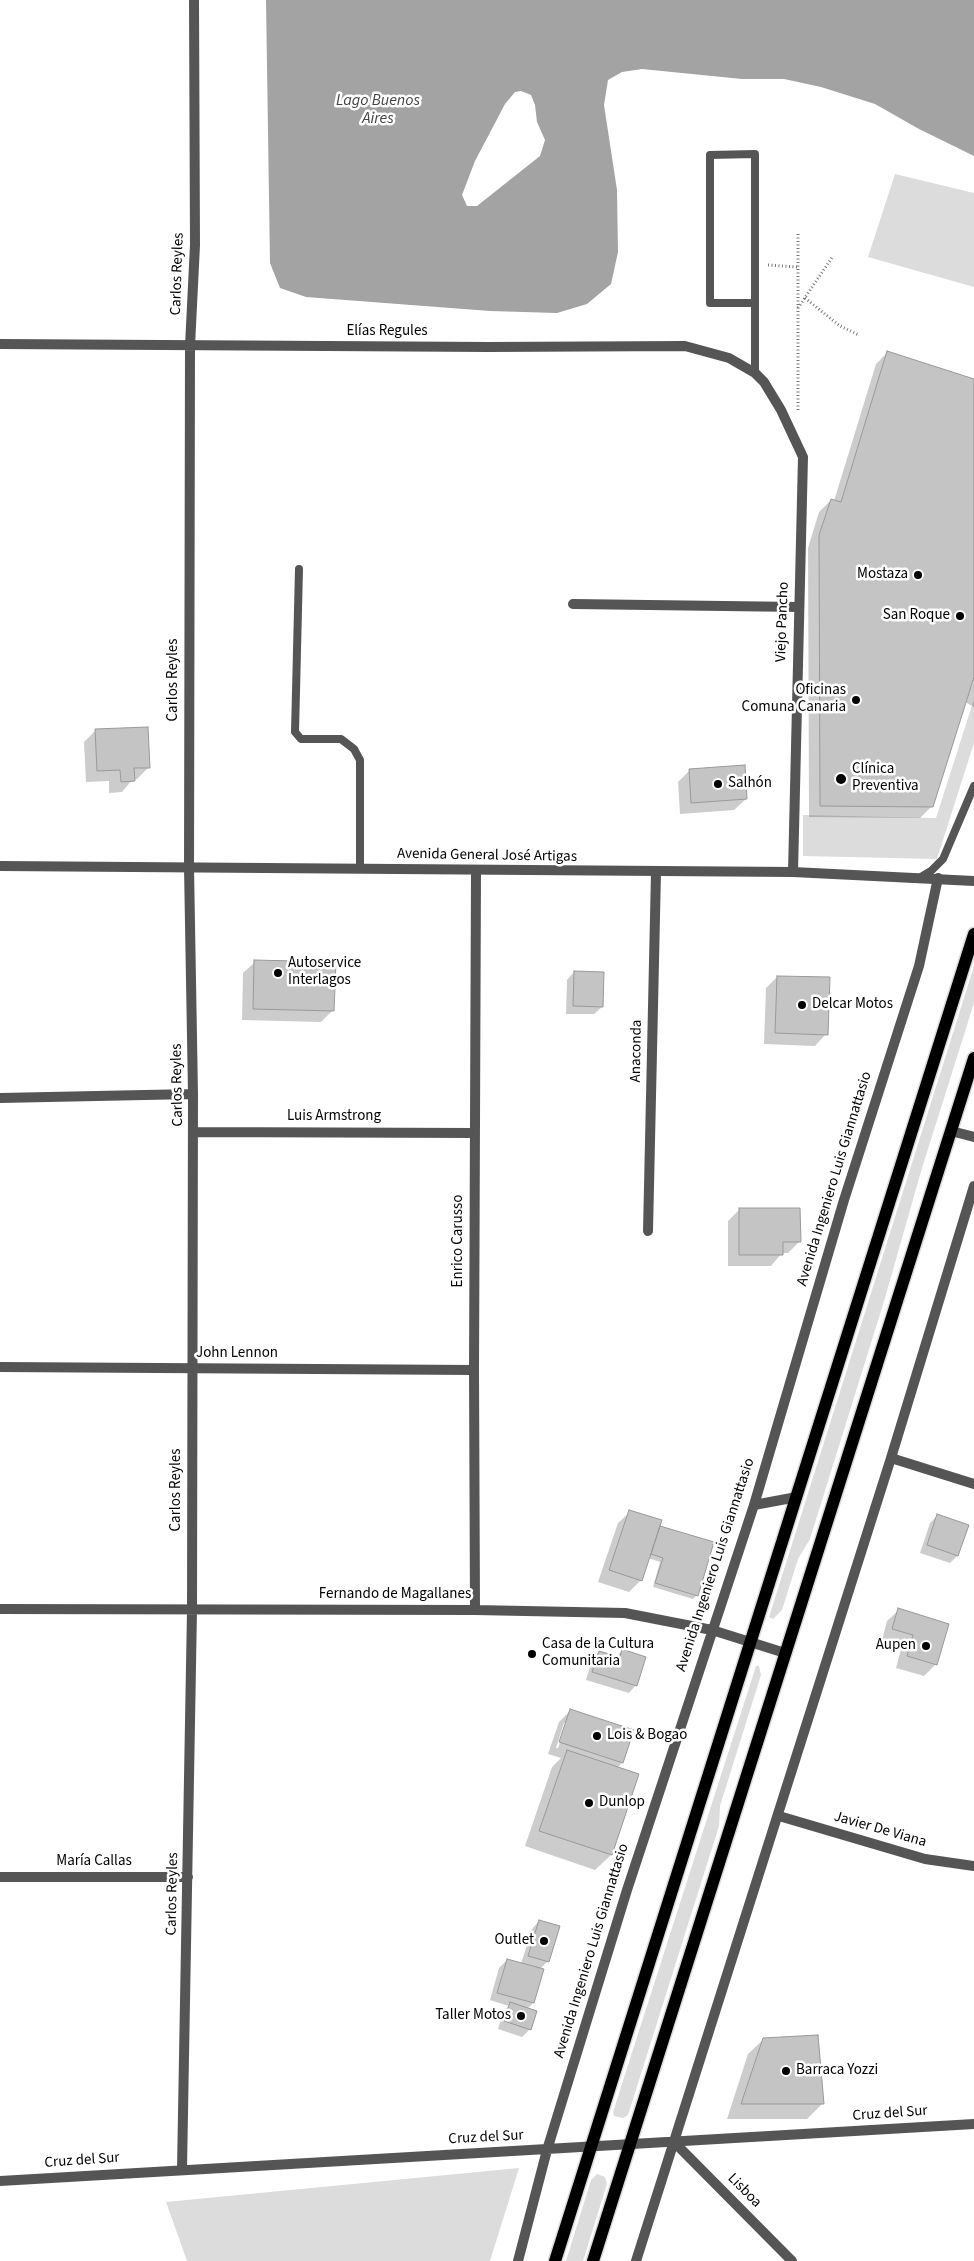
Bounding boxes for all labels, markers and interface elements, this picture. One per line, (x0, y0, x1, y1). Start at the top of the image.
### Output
water label: Lago Buenos Aires (336, 91, 420, 129)
street label: Carlos Reyles (168, 232, 188, 316)
street label: Elías Regules (346, 323, 428, 341)
place label: Mostaza (857, 566, 908, 584)
marker: Mostaza (912, 569, 924, 581)
street label: Viejo Pancho (773, 581, 793, 663)
place label: San Roque (883, 607, 950, 625)
marker: San Roque (954, 610, 966, 622)
street label: Carlos Reyles (165, 639, 183, 721)
place label: Oficinas Comuna Canaria (742, 682, 846, 717)
marker: Oficinas Comuna Canaria (850, 694, 862, 706)
place label: Clínica Preventiva (852, 761, 919, 796)
marker: Clínica Preventiva (834, 772, 848, 786)
place label: Salhón (728, 775, 772, 793)
marker: Salhón (712, 778, 724, 790)
street label: Avenida General José Artigas (397, 845, 577, 867)
place label: Autoservice Interlagos (288, 955, 361, 990)
marker: Autoservice Interlagos (272, 967, 284, 979)
place label: Delcar Motos (812, 996, 893, 1014)
marker: Delcar Motos (796, 999, 808, 1011)
street label: Anaconda (627, 1020, 647, 1082)
street label: Carlos Reyles (168, 1043, 188, 1127)
street label: Avenida Ingeniero Luis Giannattasio (794, 1070, 876, 1288)
street label: Luis Armstrong (287, 1108, 381, 1126)
street label: Enrico Carusso (450, 1195, 468, 1287)
street label: John Lennon (196, 1345, 278, 1363)
street label: Carlos Reyles (168, 1449, 186, 1531)
street label: Avenida Ingeniero Luis Giannattasio (673, 1456, 759, 1674)
street label: Fernando de Magallanes (319, 1586, 471, 1604)
place label: Casa de la Cultura Comunitaria (542, 1636, 654, 1671)
place label: Aupen (876, 1637, 916, 1655)
marker: Aupen (920, 1640, 932, 1652)
marker: Casa de la Cultura Comunitaria (526, 1648, 538, 1660)
place label: Lois & Bogao (607, 1727, 687, 1745)
marker: Lois & Bogao (591, 1730, 603, 1742)
place label: Dunlop (599, 1794, 645, 1812)
marker: Dunlop (583, 1797, 595, 1809)
street label: Javier De Viana (832, 1808, 928, 1852)
street label: Avenida Ingeniero Luis Giannattasio (551, 1842, 633, 2060)
street label: Carlos Reyles (163, 1852, 183, 1936)
street label: María Callas (56, 1853, 132, 1871)
place label: Outlet (495, 1932, 534, 1950)
marker: Outlet (538, 1935, 550, 1947)
place label: Taller Motos (435, 2007, 511, 2025)
marker: Taller Motos (515, 2010, 527, 2022)
place label: Barraca Yozzi (796, 2062, 878, 2080)
marker: Barraca Yozzi (780, 2065, 792, 2077)
street label: Cruz del Sur (852, 2102, 928, 2126)
street label: Cruz del Sur (448, 2127, 524, 2149)
street label: Cruz del Sur (44, 2149, 120, 2173)
street label: Lisboa (723, 2170, 765, 2212)

